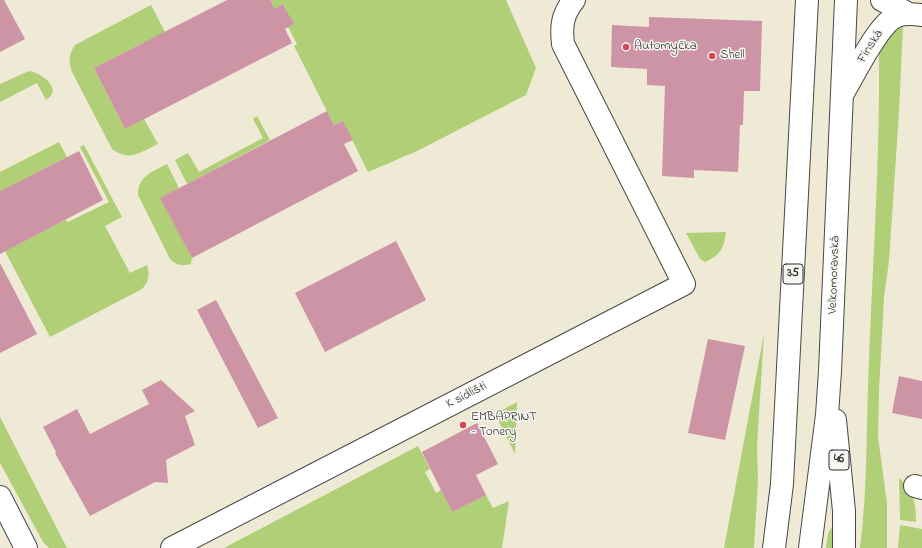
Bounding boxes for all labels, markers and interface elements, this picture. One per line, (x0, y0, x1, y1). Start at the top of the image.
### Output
street label: Finská (855, 28, 887, 66)
place label: Automyčka (634, 39, 697, 55)
marker: Automyčka (621, 42, 631, 52)
place label: Shell (720, 48, 745, 64)
marker: Shell (707, 51, 717, 61)
street label: Velkomoravská (826, 236, 844, 314)
road number: 35 (783, 264, 803, 284)
street label: K sídlišti (444, 379, 490, 413)
place label: EMBAPRINT - Tonery (471, 410, 537, 441)
marker: EMBAPRINT - Tonery (458, 420, 468, 430)
road number: 46 (829, 450, 849, 470)

